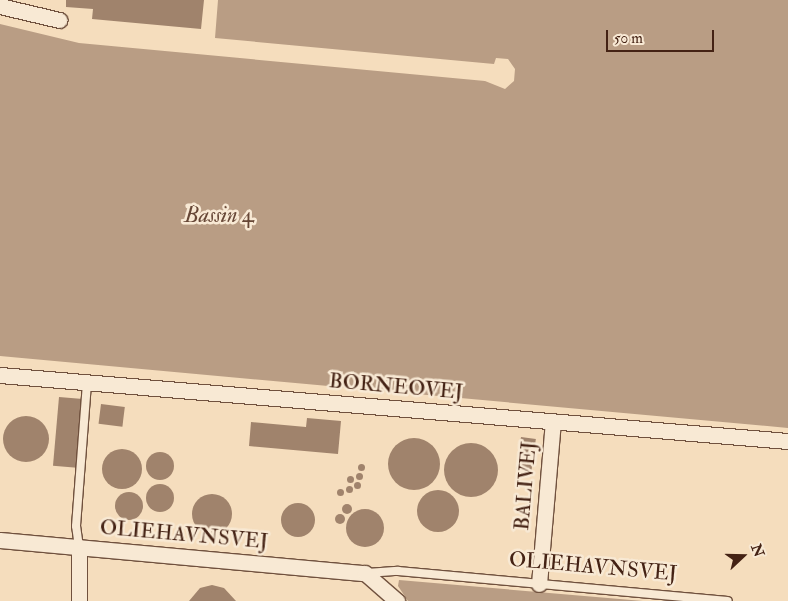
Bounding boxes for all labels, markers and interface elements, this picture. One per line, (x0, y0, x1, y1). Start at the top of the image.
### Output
scale bar (608, 20, 716, 52)
text: 50 m (614, 29, 643, 48)
water label: Bassin 4 (184, 203, 254, 229)
street label: BORNEOVEJ (328, 369, 464, 405)
street label: BALIVEJ (510, 440, 542, 532)
street label: OLIEHAVNSVEJ (99, 515, 269, 555)
north arrow (718, 531, 768, 581)
text: N (747, 542, 768, 559)
street label: OLIEHAVNSVEJ (508, 547, 678, 587)

